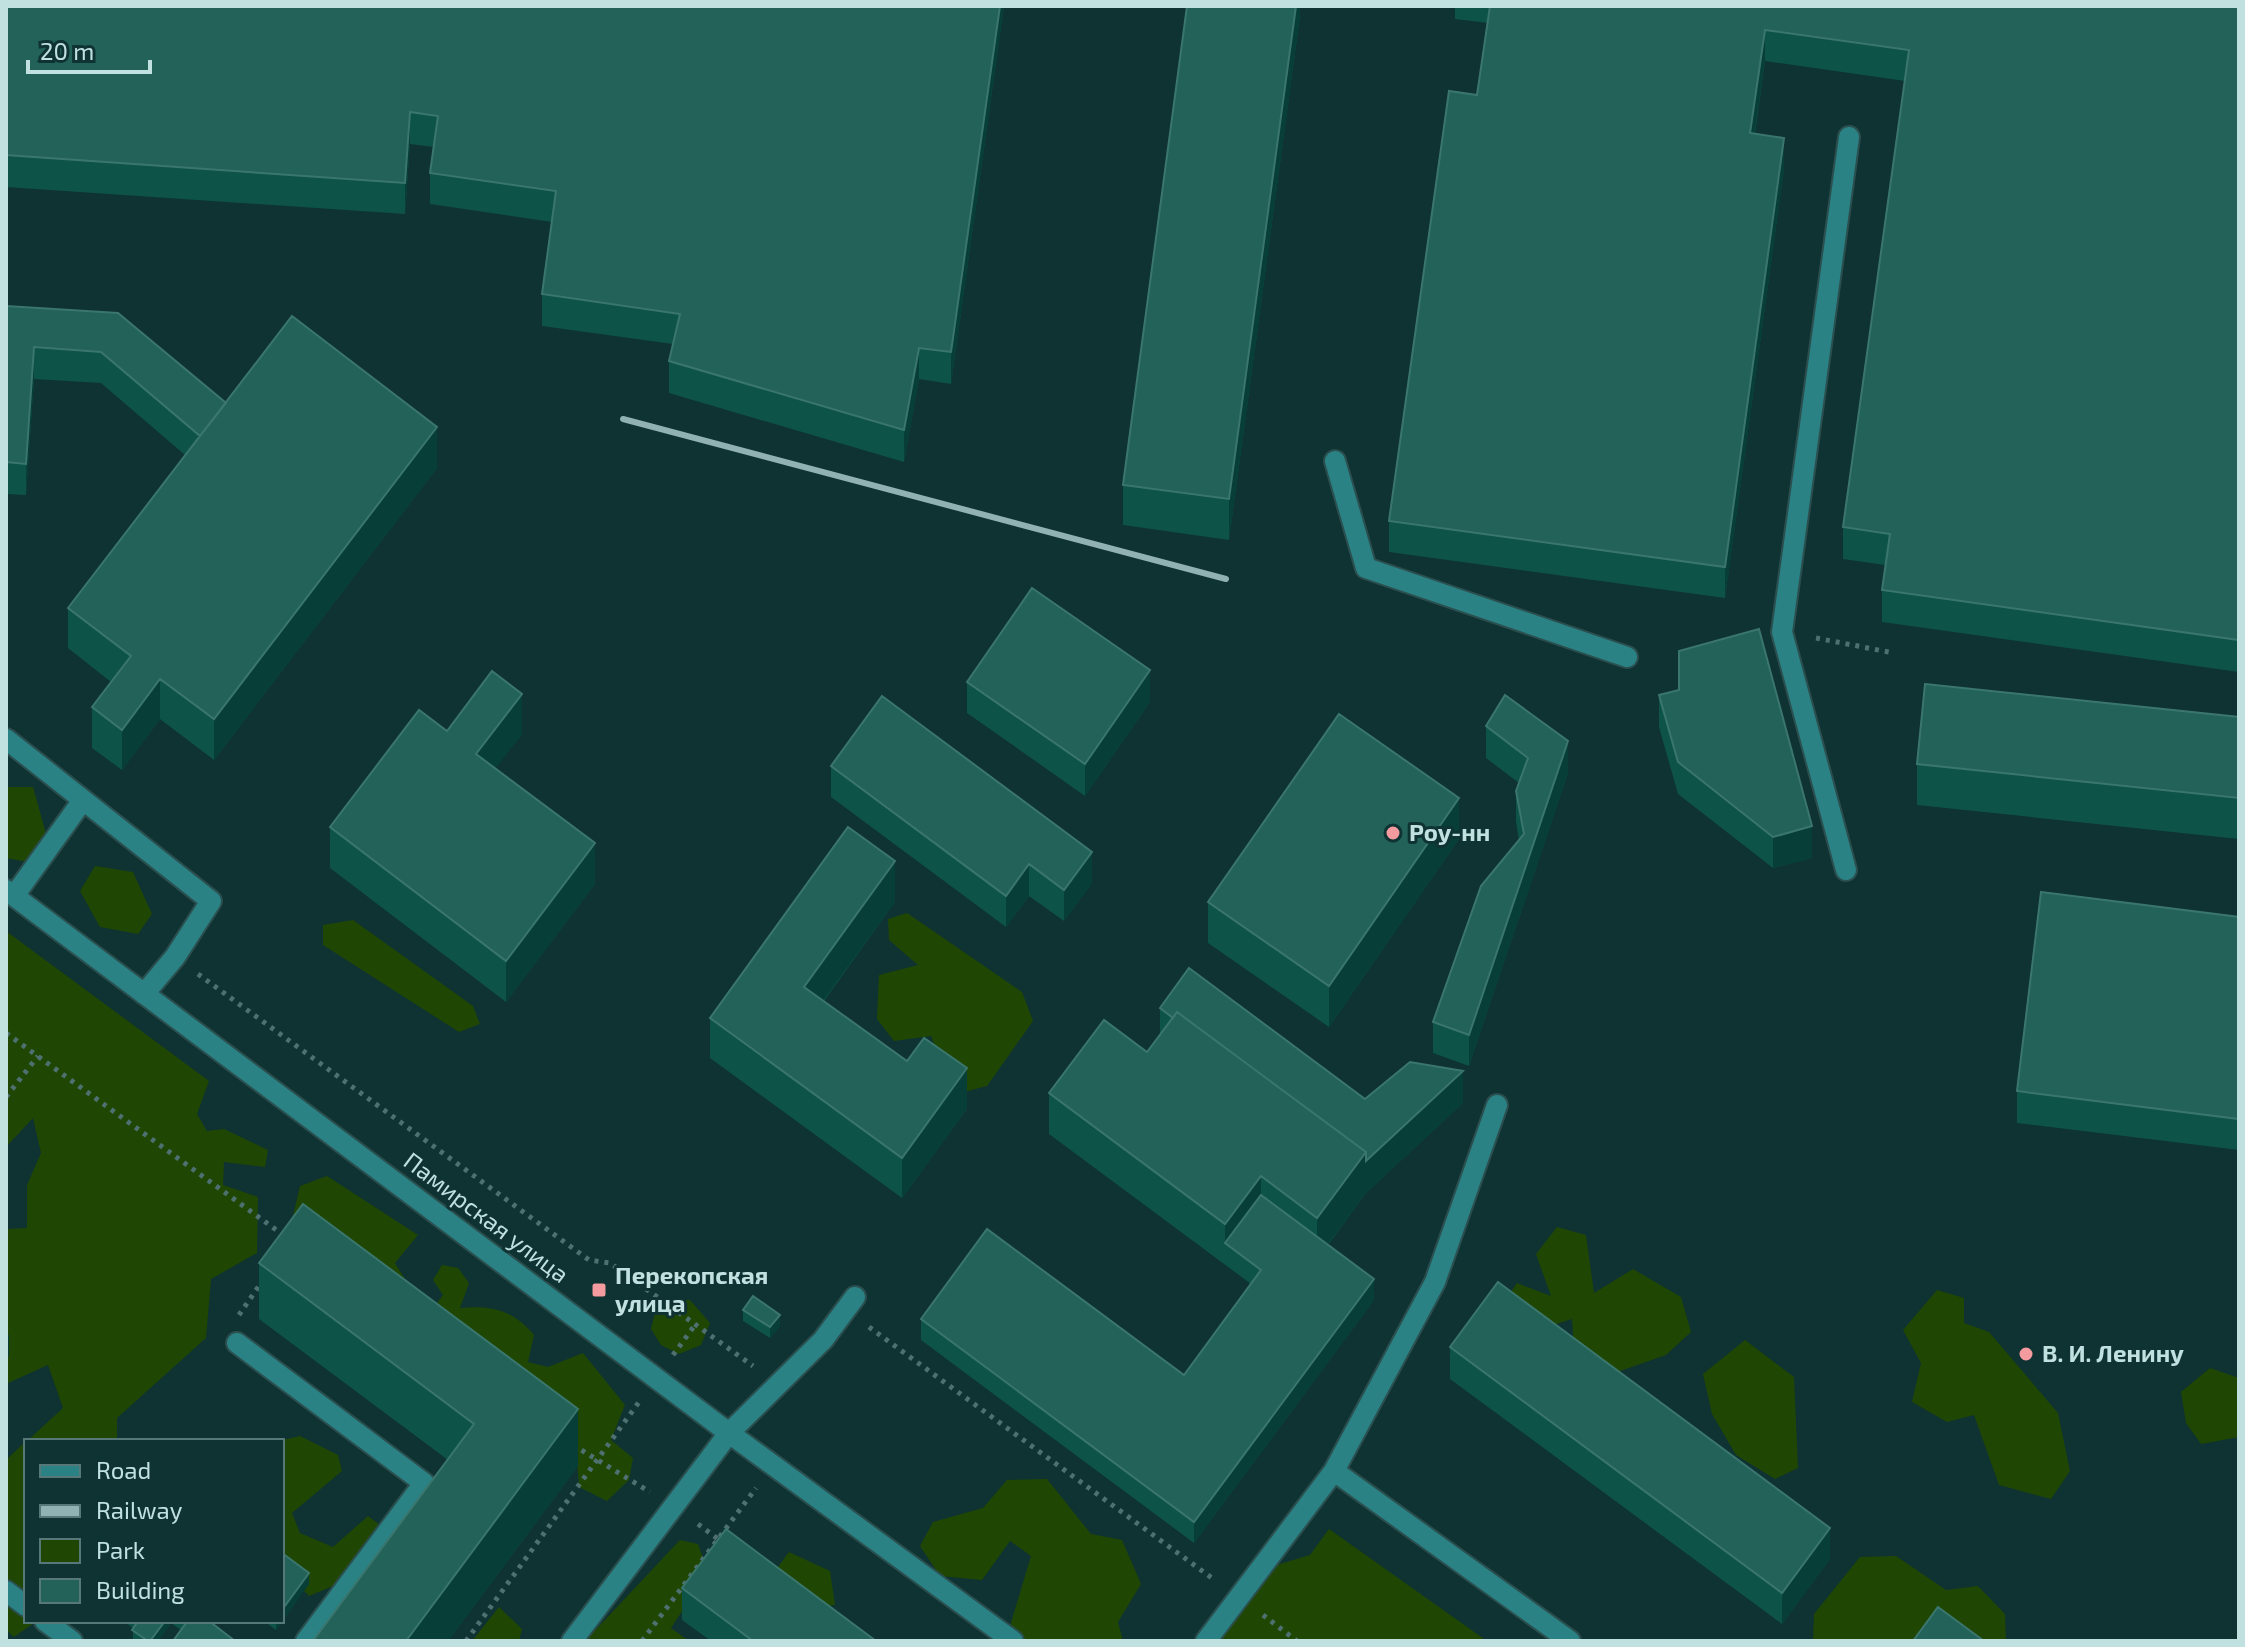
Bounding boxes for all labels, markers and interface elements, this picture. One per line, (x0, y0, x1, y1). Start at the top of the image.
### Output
scale bar (28, 24, 150, 74)
text: 20 m (40, 36, 94, 65)
place label: Роу-нн (1409, 817, 1490, 846)
marker: Роу-нн (1384, 824, 1402, 842)
street label: Памирская улица (398, 1145, 575, 1289)
place label: Перекопская улица (615, 1260, 768, 1317)
marker: Перекопская улица (590, 1281, 608, 1299)
place label: В. И. Ленину (2042, 1338, 2184, 1367)
marker: В. И. Ленину (2017, 1345, 2035, 1363)
legend (24, 1439, 284, 1623)
text: Road (96, 1455, 151, 1484)
text: Railway (96, 1495, 183, 1524)
text: Park (96, 1535, 145, 1564)
text: Building (96, 1575, 185, 1604)

